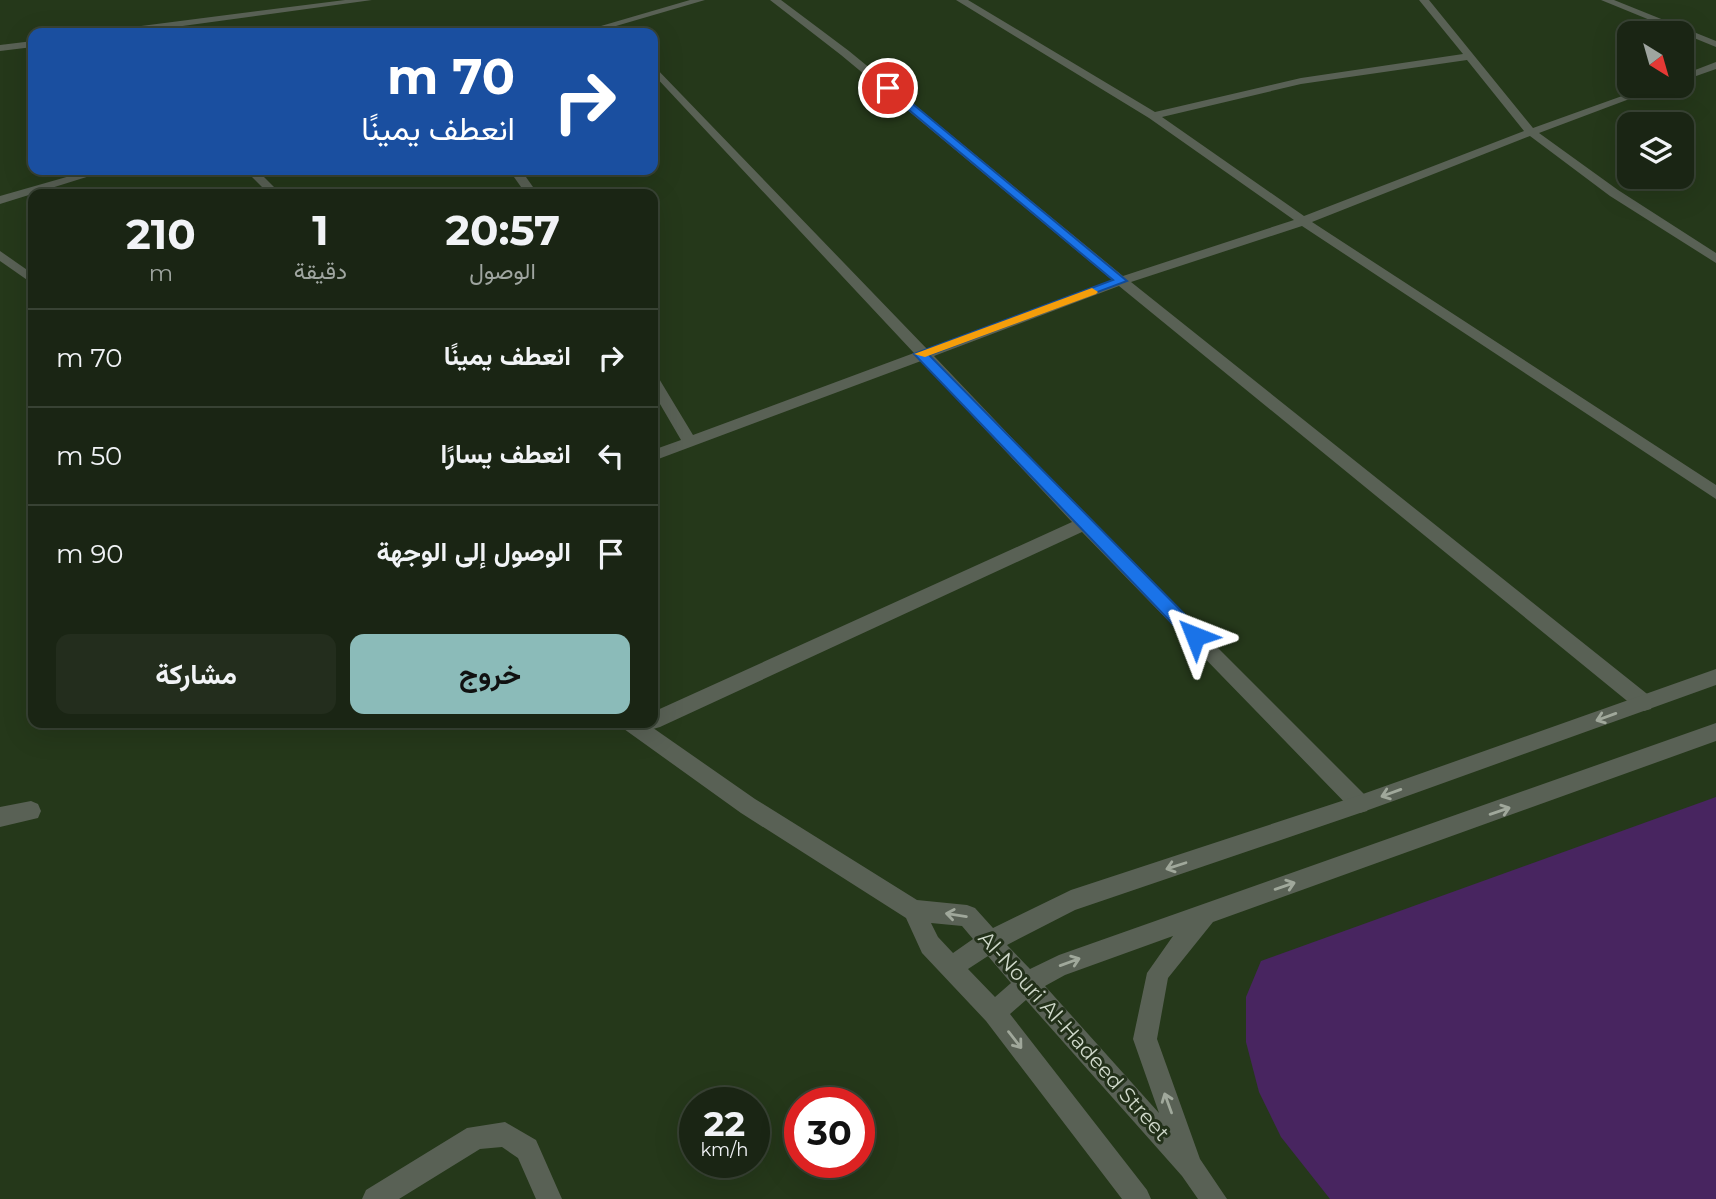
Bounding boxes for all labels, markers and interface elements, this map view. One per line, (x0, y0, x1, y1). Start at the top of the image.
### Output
north arrow (1617, 21, 1694, 98)
map controls (1617, 21, 1694, 189)
text: 70 m (387, 47, 515, 106)
icon: right (539, 56, 630, 147)
pin (858, 58, 918, 118)
icon: arrive (869, 69, 907, 107)
text: انعطف يمينًا (361, 109, 515, 148)
button: layers (1617, 112, 1694, 189)
text: 1 (312, 204, 329, 256)
text: 20:57 (445, 204, 560, 256)
text: 210 (126, 208, 196, 260)
text: دقيقة (294, 257, 347, 285)
text: الوصول (469, 257, 536, 285)
text: m (149, 259, 173, 287)
icon: right (592, 339, 630, 377)
text: انعطف يمينًا (444, 340, 571, 372)
text: 70 m (56, 342, 122, 374)
icon: left (592, 437, 630, 475)
text: انعطف يسارًا (441, 438, 571, 470)
text: 50 m (56, 440, 122, 472)
icon: arrive (592, 535, 630, 573)
text: الوصول إلى الوجهة (377, 536, 571, 568)
text: 90 m (56, 538, 123, 570)
position arrow (1158, 599, 1232, 673)
button: مشاركة (56, 634, 336, 714)
button: خروج (350, 634, 630, 714)
one-way arrow (1595, 712, 1617, 724)
one-way arrow (1381, 788, 1403, 800)
one-way arrow (1488, 804, 1510, 816)
one-way arrow (1165, 860, 1187, 873)
one-way arrow (1273, 879, 1295, 891)
one-way arrow (945, 909, 968, 922)
street label: Al-Nouri Al-Hadeed Street (974, 926, 1175, 1146)
one-way arrow (1059, 955, 1081, 967)
one-way arrow (1008, 1031, 1023, 1049)
speed limit sign: 30 (784, 1087, 875, 1178)
one-way arrow (1161, 1093, 1173, 1115)
text: 22 (704, 1102, 745, 1145)
text: km/h (700, 1139, 749, 1161)

